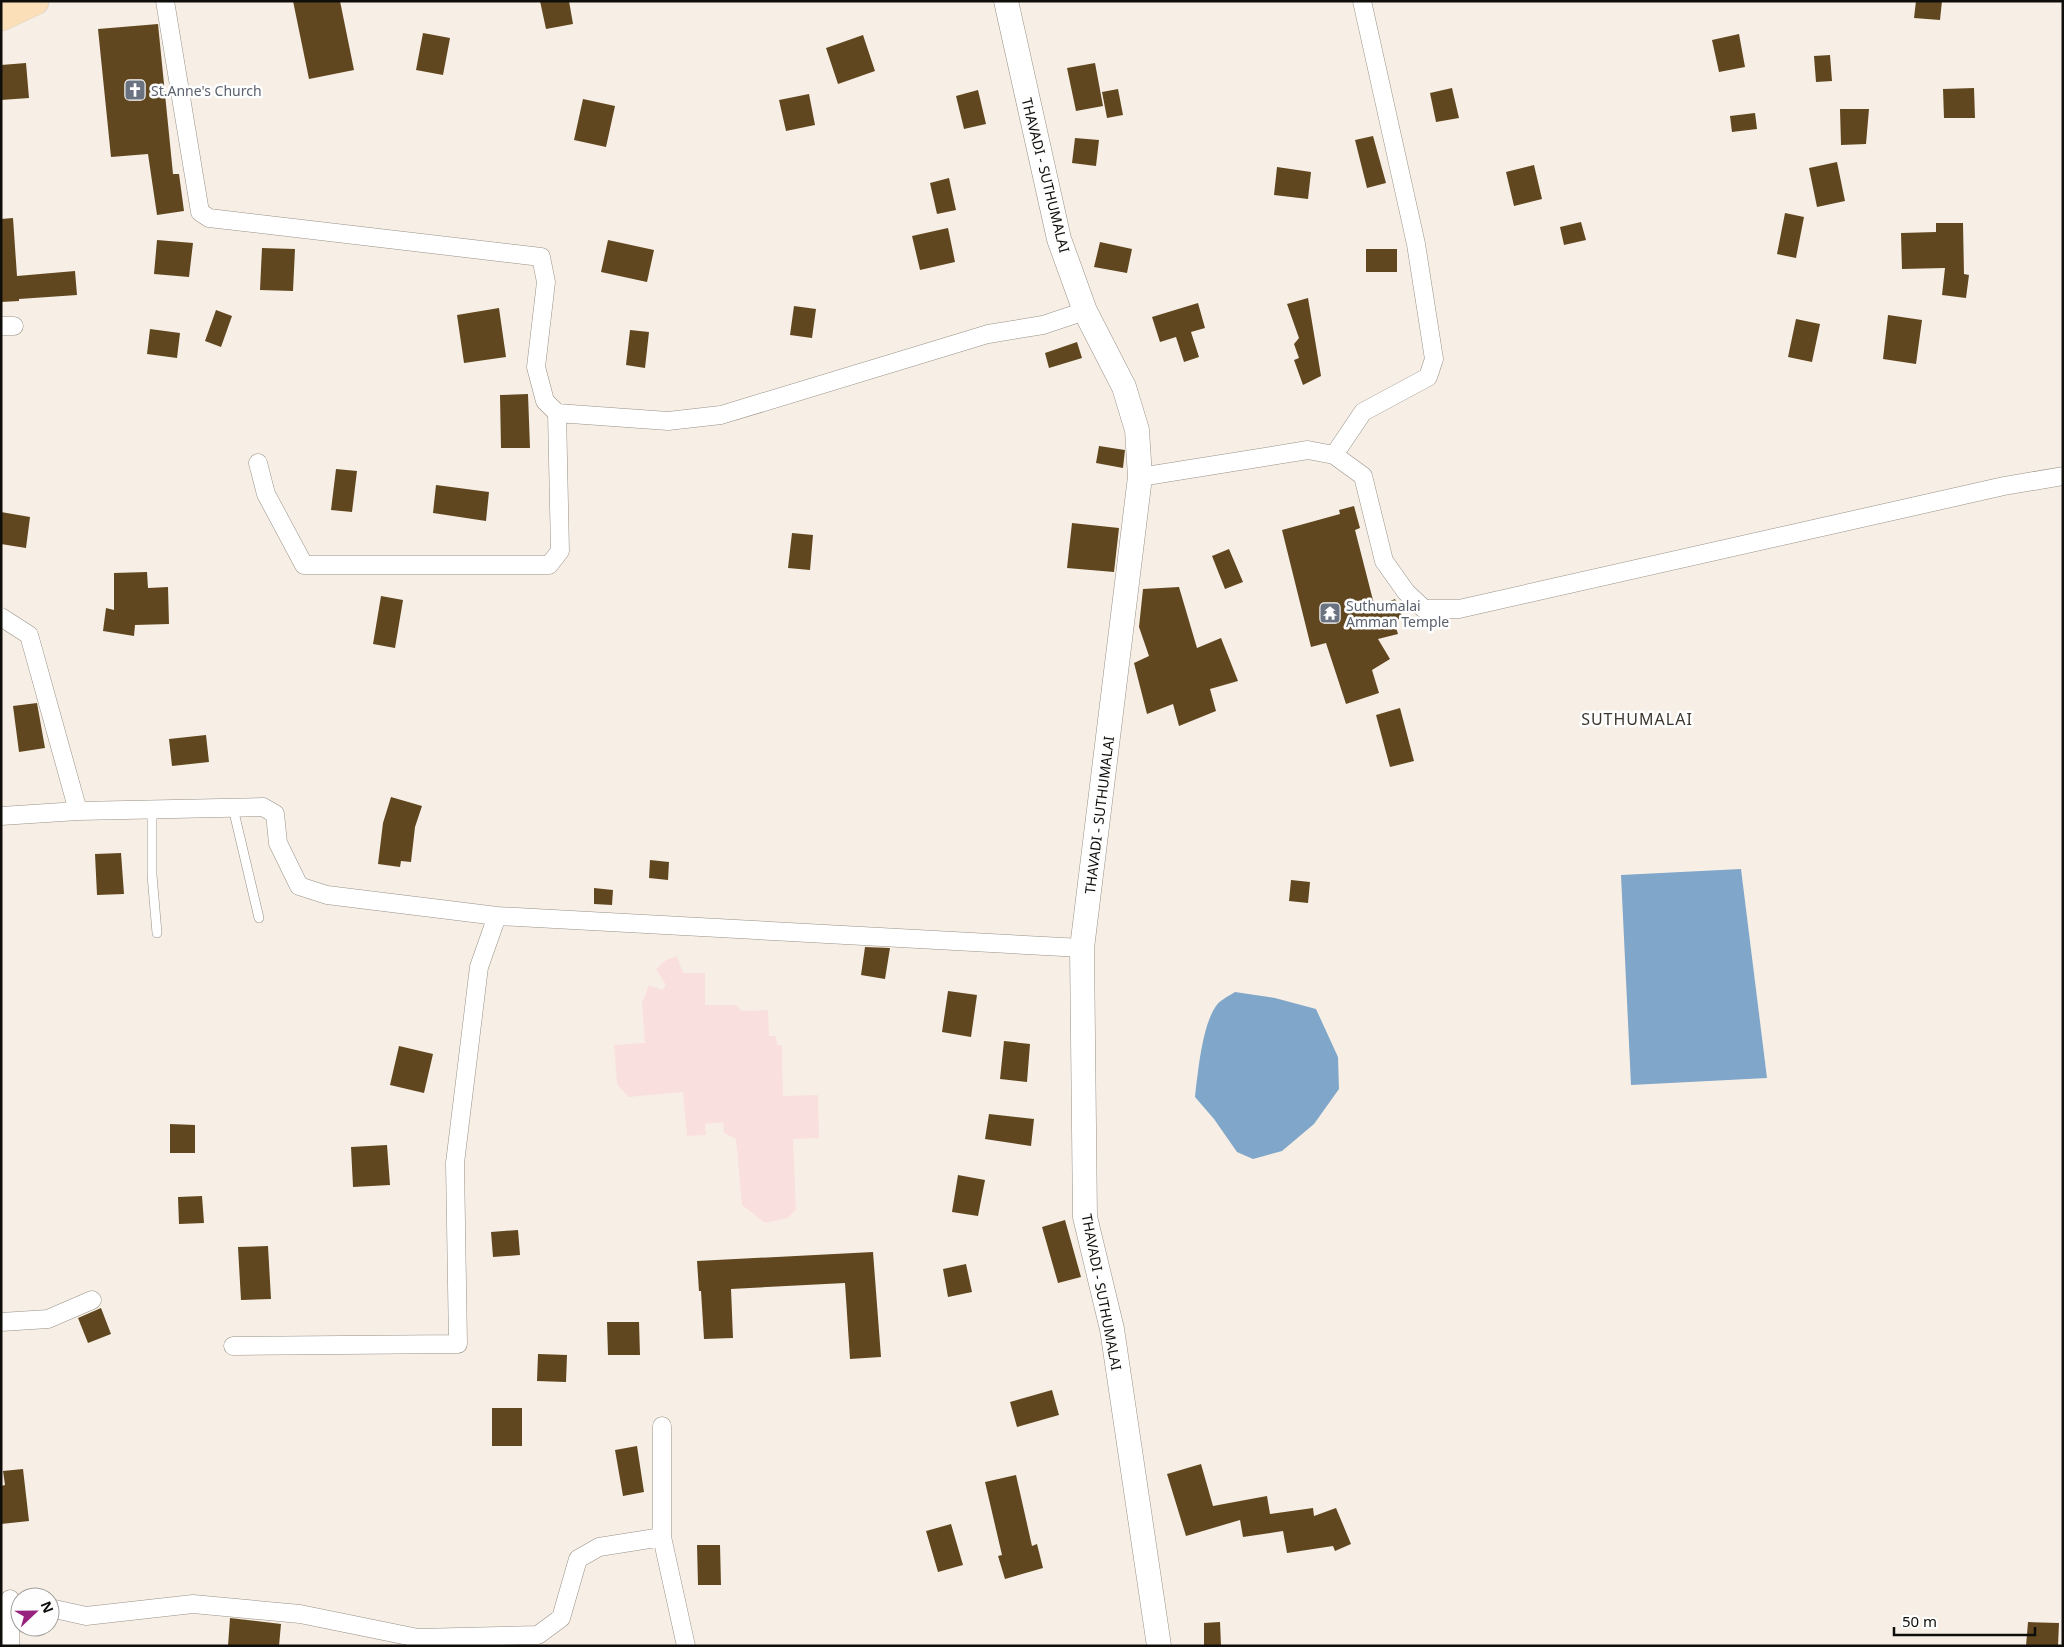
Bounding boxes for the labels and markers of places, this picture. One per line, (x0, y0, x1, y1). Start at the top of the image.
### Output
church icon: St.Anne's Church (123, 78, 147, 102)
place label: St.Anne's Church (151, 81, 262, 100)
place label: Suthumalai Amman Temple (1346, 596, 1449, 631)
temple icon: Suthumalai Amman Temple (1318, 601, 1342, 625)

